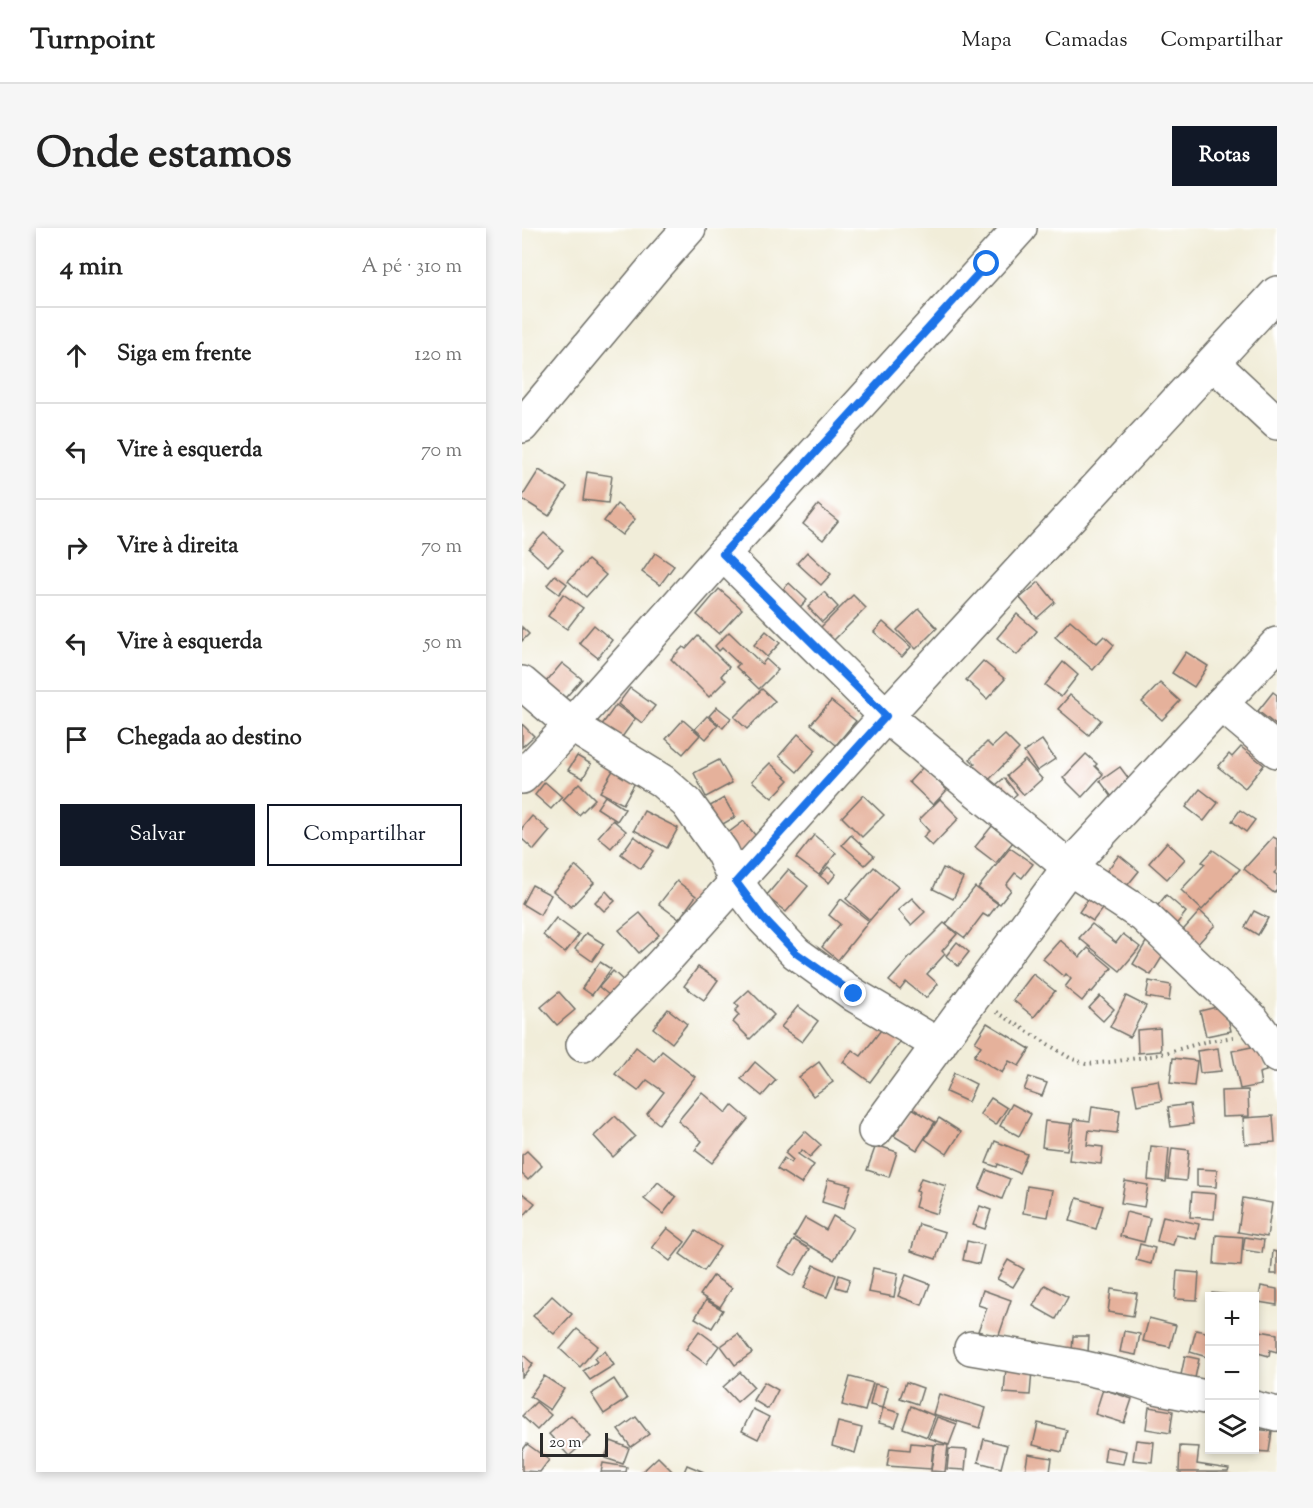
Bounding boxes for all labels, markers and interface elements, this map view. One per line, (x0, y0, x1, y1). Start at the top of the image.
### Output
text: Turnpoint (30, 21, 155, 61)
text: Mapa (962, 26, 1012, 56)
text: Camadas (1045, 26, 1128, 56)
text: Compartilhar (1161, 26, 1283, 56)
text: Onde estamos (36, 126, 292, 186)
button: Rotas (1172, 126, 1277, 186)
text: 4 min (60, 249, 123, 286)
route start (973, 250, 999, 276)
text: A pé · 310 m (361, 253, 462, 282)
icon: ahead (60, 339, 93, 372)
text: Siga em frente (117, 339, 252, 371)
text: 120 m (414, 341, 462, 370)
icon: left (60, 435, 93, 468)
text: Vire à esquerda (117, 435, 262, 467)
text: 70 m (421, 437, 462, 466)
icon: right (60, 531, 93, 564)
text: Vire à direita (117, 531, 239, 563)
text: 70 m (421, 533, 462, 562)
icon: left (60, 627, 93, 660)
text: Vire à esquerda (117, 627, 262, 659)
text: 50 m (424, 629, 462, 658)
icon: arrive (60, 723, 93, 756)
text: Chegada ao destino (117, 723, 302, 755)
button: Salvar (60, 804, 255, 866)
button: Compartilhar (267, 804, 462, 866)
route end (840, 980, 866, 1006)
map controls (1205, 1292, 1259, 1454)
button: + (1205, 1292, 1259, 1346)
button: − (1205, 1346, 1259, 1400)
button: layers (1205, 1400, 1259, 1454)
scale bar (540, 1430, 608, 1458)
text: 20 m (549, 1432, 582, 1455)

